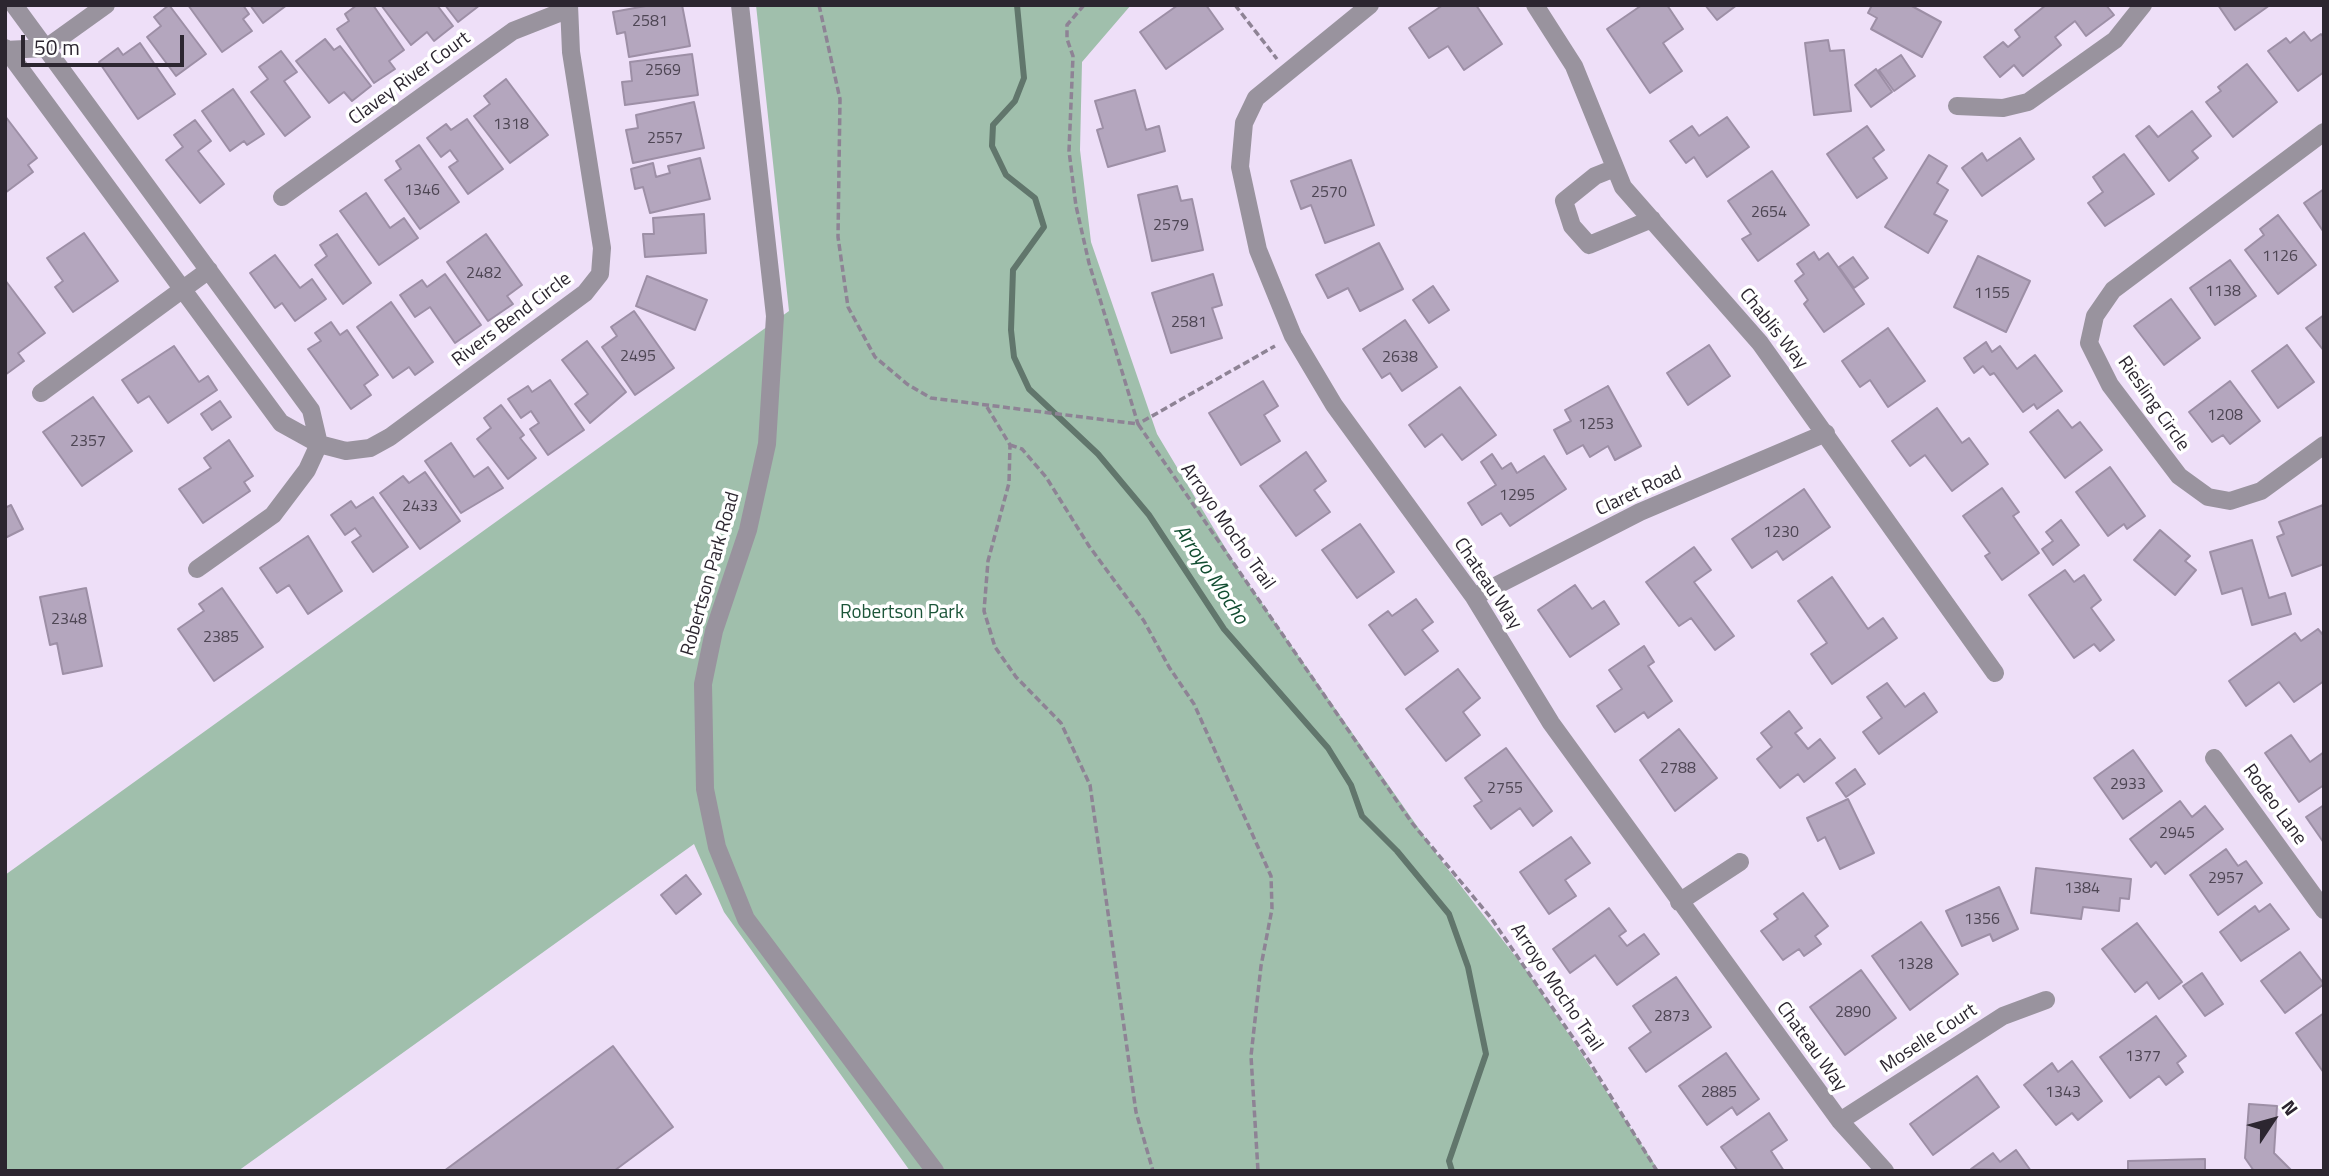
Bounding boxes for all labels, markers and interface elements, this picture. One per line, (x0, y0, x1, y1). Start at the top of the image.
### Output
house number: 2581 (632, 12, 668, 32)
scale bar (24, 21, 187, 65)
street label: Clavey River Court (345, 27, 475, 131)
text: 50 m (34, 31, 80, 63)
house number: 2569 (645, 61, 681, 81)
house number: 1318 (493, 115, 529, 135)
house number: 2557 (647, 129, 683, 149)
house number: 1346 (404, 181, 440, 201)
house number: 2570 (1311, 183, 1347, 203)
house number: 2654 (1751, 203, 1787, 223)
house number: 2579 (1153, 216, 1189, 236)
house number: 1126 (2262, 247, 2298, 267)
house number: 2482 (466, 264, 502, 284)
street label: Rivers Bend Circle (448, 268, 576, 372)
house number: 1138 (2205, 282, 2241, 302)
street label: Chablis Way (1734, 284, 1812, 374)
house number: 1155 (1974, 284, 2010, 304)
house number: 2581 (1171, 313, 1207, 333)
house number: 2495 (620, 347, 656, 367)
house number: 2638 (1382, 348, 1418, 368)
street label: Riesling Circle (2112, 352, 2194, 456)
house number: 1208 (2207, 406, 2243, 426)
house number: 1253 (1578, 415, 1614, 435)
house number: 2357 (70, 432, 106, 452)
street label: Arroyo Mocho Trail (1175, 459, 1279, 595)
street label: Claret Road (1592, 462, 1686, 522)
house number: 1295 (1499, 486, 1535, 506)
street label: Robertson Park Road (677, 489, 745, 659)
house number: 2433 (402, 497, 438, 517)
water label: Arroyo Mocho (1167, 520, 1253, 630)
house number: 1230 (1763, 523, 1799, 543)
street label: Chateau Way (1448, 534, 1526, 634)
park label: Robertson Park (840, 602, 964, 624)
house number: 2348 (51, 610, 87, 630)
house number: 2385 (203, 628, 239, 648)
house number: 2788 (1660, 759, 1696, 779)
street label: Rodeo Lane (2237, 760, 2311, 850)
house number: 2933 (2110, 775, 2146, 795)
house number: 2755 (1487, 779, 1523, 799)
house number: 2945 (2159, 824, 2195, 844)
house number: 2957 (2208, 869, 2244, 889)
house number: 1384 (2064, 879, 2100, 899)
house number: 1356 (1964, 910, 2000, 930)
street label: Arroyo Mocho Trail (1505, 920, 1607, 1056)
house number: 1328 (1897, 955, 1933, 975)
street label: Chateau Way (1771, 998, 1851, 1096)
street label: Moselle Court (1877, 999, 1981, 1079)
house number: 2890 (1835, 1003, 1871, 1023)
house number: 2873 (1654, 1007, 1690, 1027)
house number: 1377 (2125, 1047, 2161, 1067)
house number: 2885 (1701, 1083, 1737, 1103)
house number: 1343 (2045, 1083, 2081, 1103)
north arrow (2238, 1085, 2308, 1155)
text: N (2275, 1094, 2306, 1121)

